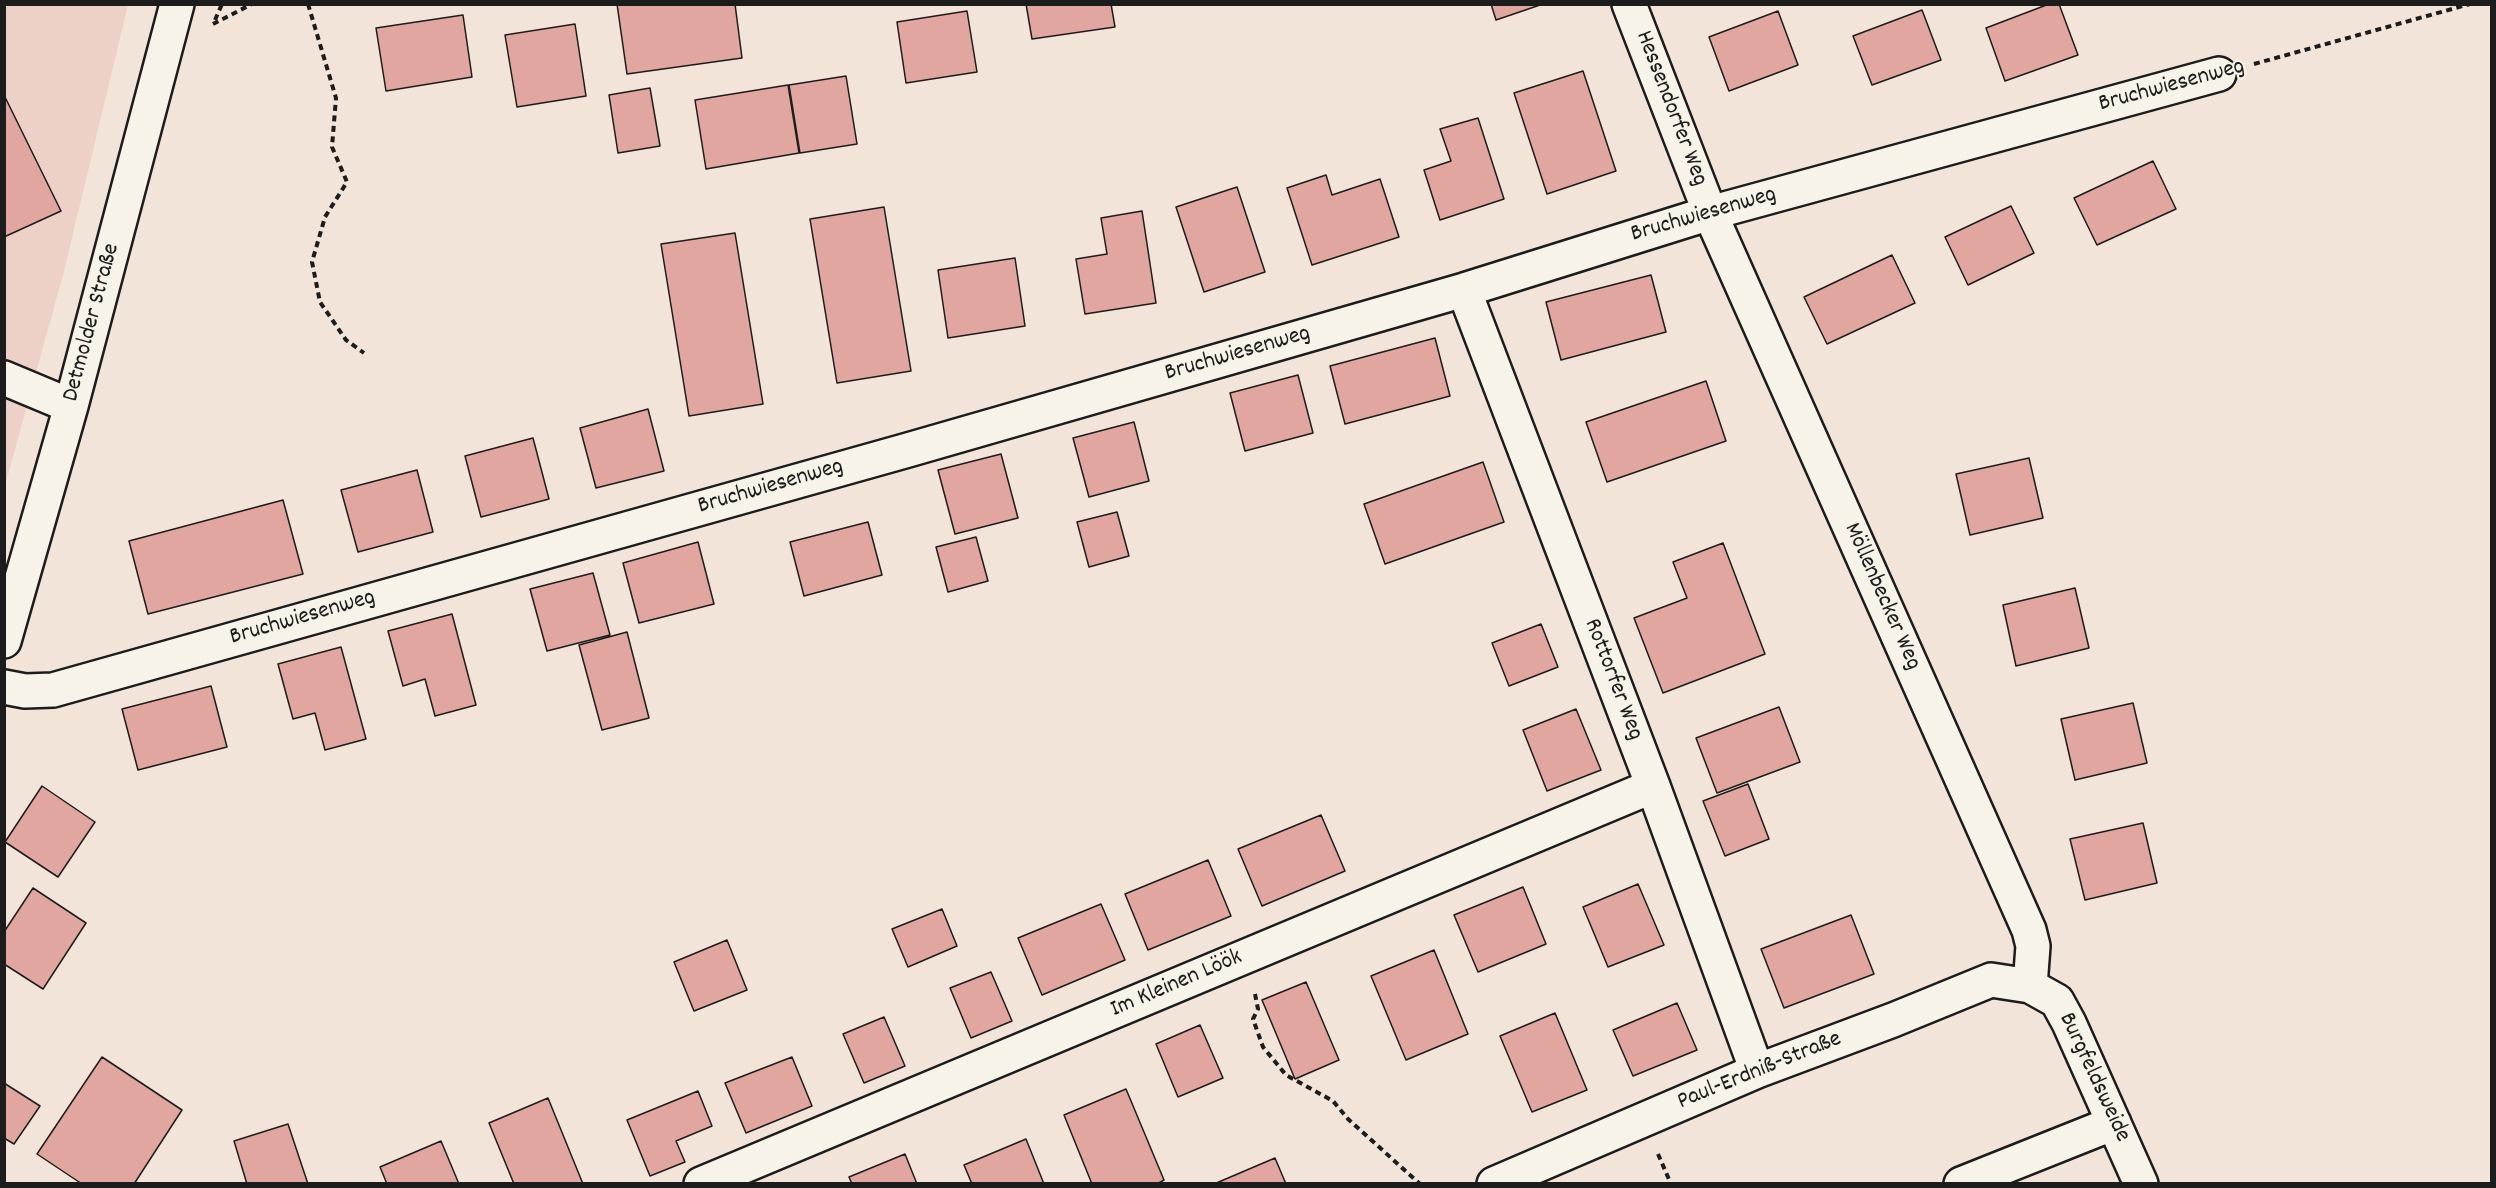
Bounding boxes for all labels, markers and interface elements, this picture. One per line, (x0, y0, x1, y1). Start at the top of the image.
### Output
street label: Hessendorfer Weg (1627, 27, 1713, 191)
street label: Bruchwiesenweg (2096, 54, 2248, 120)
street label: Bruchwiesenweg (1628, 181, 1780, 251)
street label: Detmolder Straße (58, 241, 128, 405)
street label: Bruchwiesenweg (1162, 320, 1314, 390)
street label: Bruchwiesenweg (695, 453, 847, 523)
street label: Möllenbecker Weg (1836, 519, 1926, 675)
street label: Bruchwiesenweg (227, 584, 379, 654)
street label: Rottorfer Weg (1576, 615, 1648, 745)
street label: Im Kleinen Löök (1107, 944, 1247, 1026)
street label: Burgfeldsweide (2050, 1009, 2136, 1147)
street label: Paul-Erdniß-Straße (1674, 1026, 1846, 1118)

